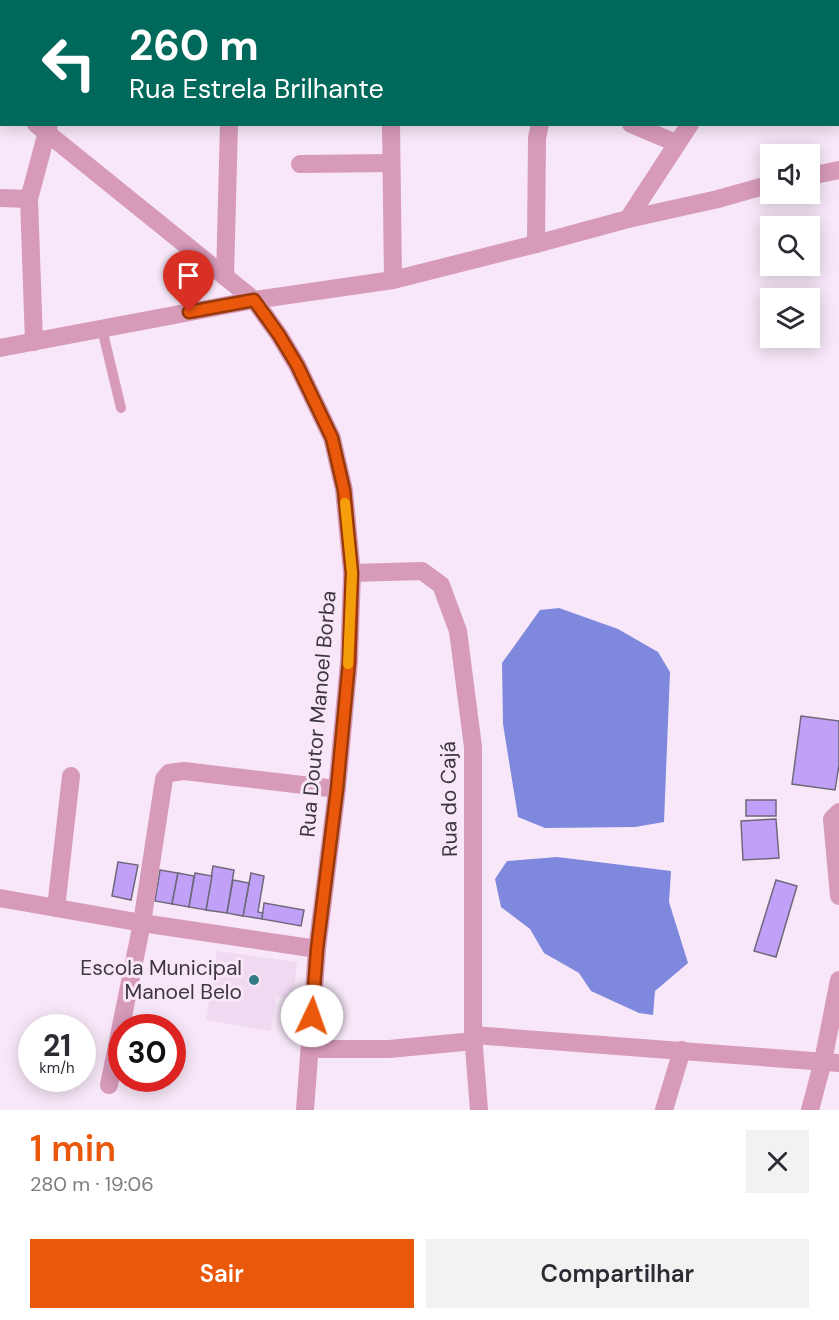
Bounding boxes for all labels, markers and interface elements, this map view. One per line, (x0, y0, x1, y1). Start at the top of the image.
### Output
text: 260 m (129, 18, 259, 73)
icon: left (30, 24, 108, 102)
text: Rua Estrela Brilhante (129, 71, 384, 106)
map controls (760, 144, 820, 348)
button: sound (760, 144, 820, 204)
button: search (760, 216, 820, 276)
pin (163, 250, 214, 312)
icon: arrive (172, 259, 205, 292)
button: layers (760, 288, 820, 348)
street label: Rua Doutor Manoel Borba (293, 590, 343, 838)
street label: Rua do Cajá (434, 741, 464, 857)
place label: Escola Municipal Manoel Belo (80, 954, 242, 1006)
marker: Escola Municipal Manoel Belo (247, 973, 261, 987)
position arrow (280, 984, 344, 1048)
speed limit sign: 30 (108, 1014, 186, 1092)
text: 21 (43, 1026, 71, 1065)
text: km/h (39, 1058, 75, 1078)
text: 1 min (30, 1125, 116, 1172)
button: close (746, 1130, 809, 1193)
text: 280 m · 19:06 (30, 1171, 154, 1197)
button: Sair (30, 1239, 414, 1308)
button: Compartilhar (426, 1239, 809, 1308)

